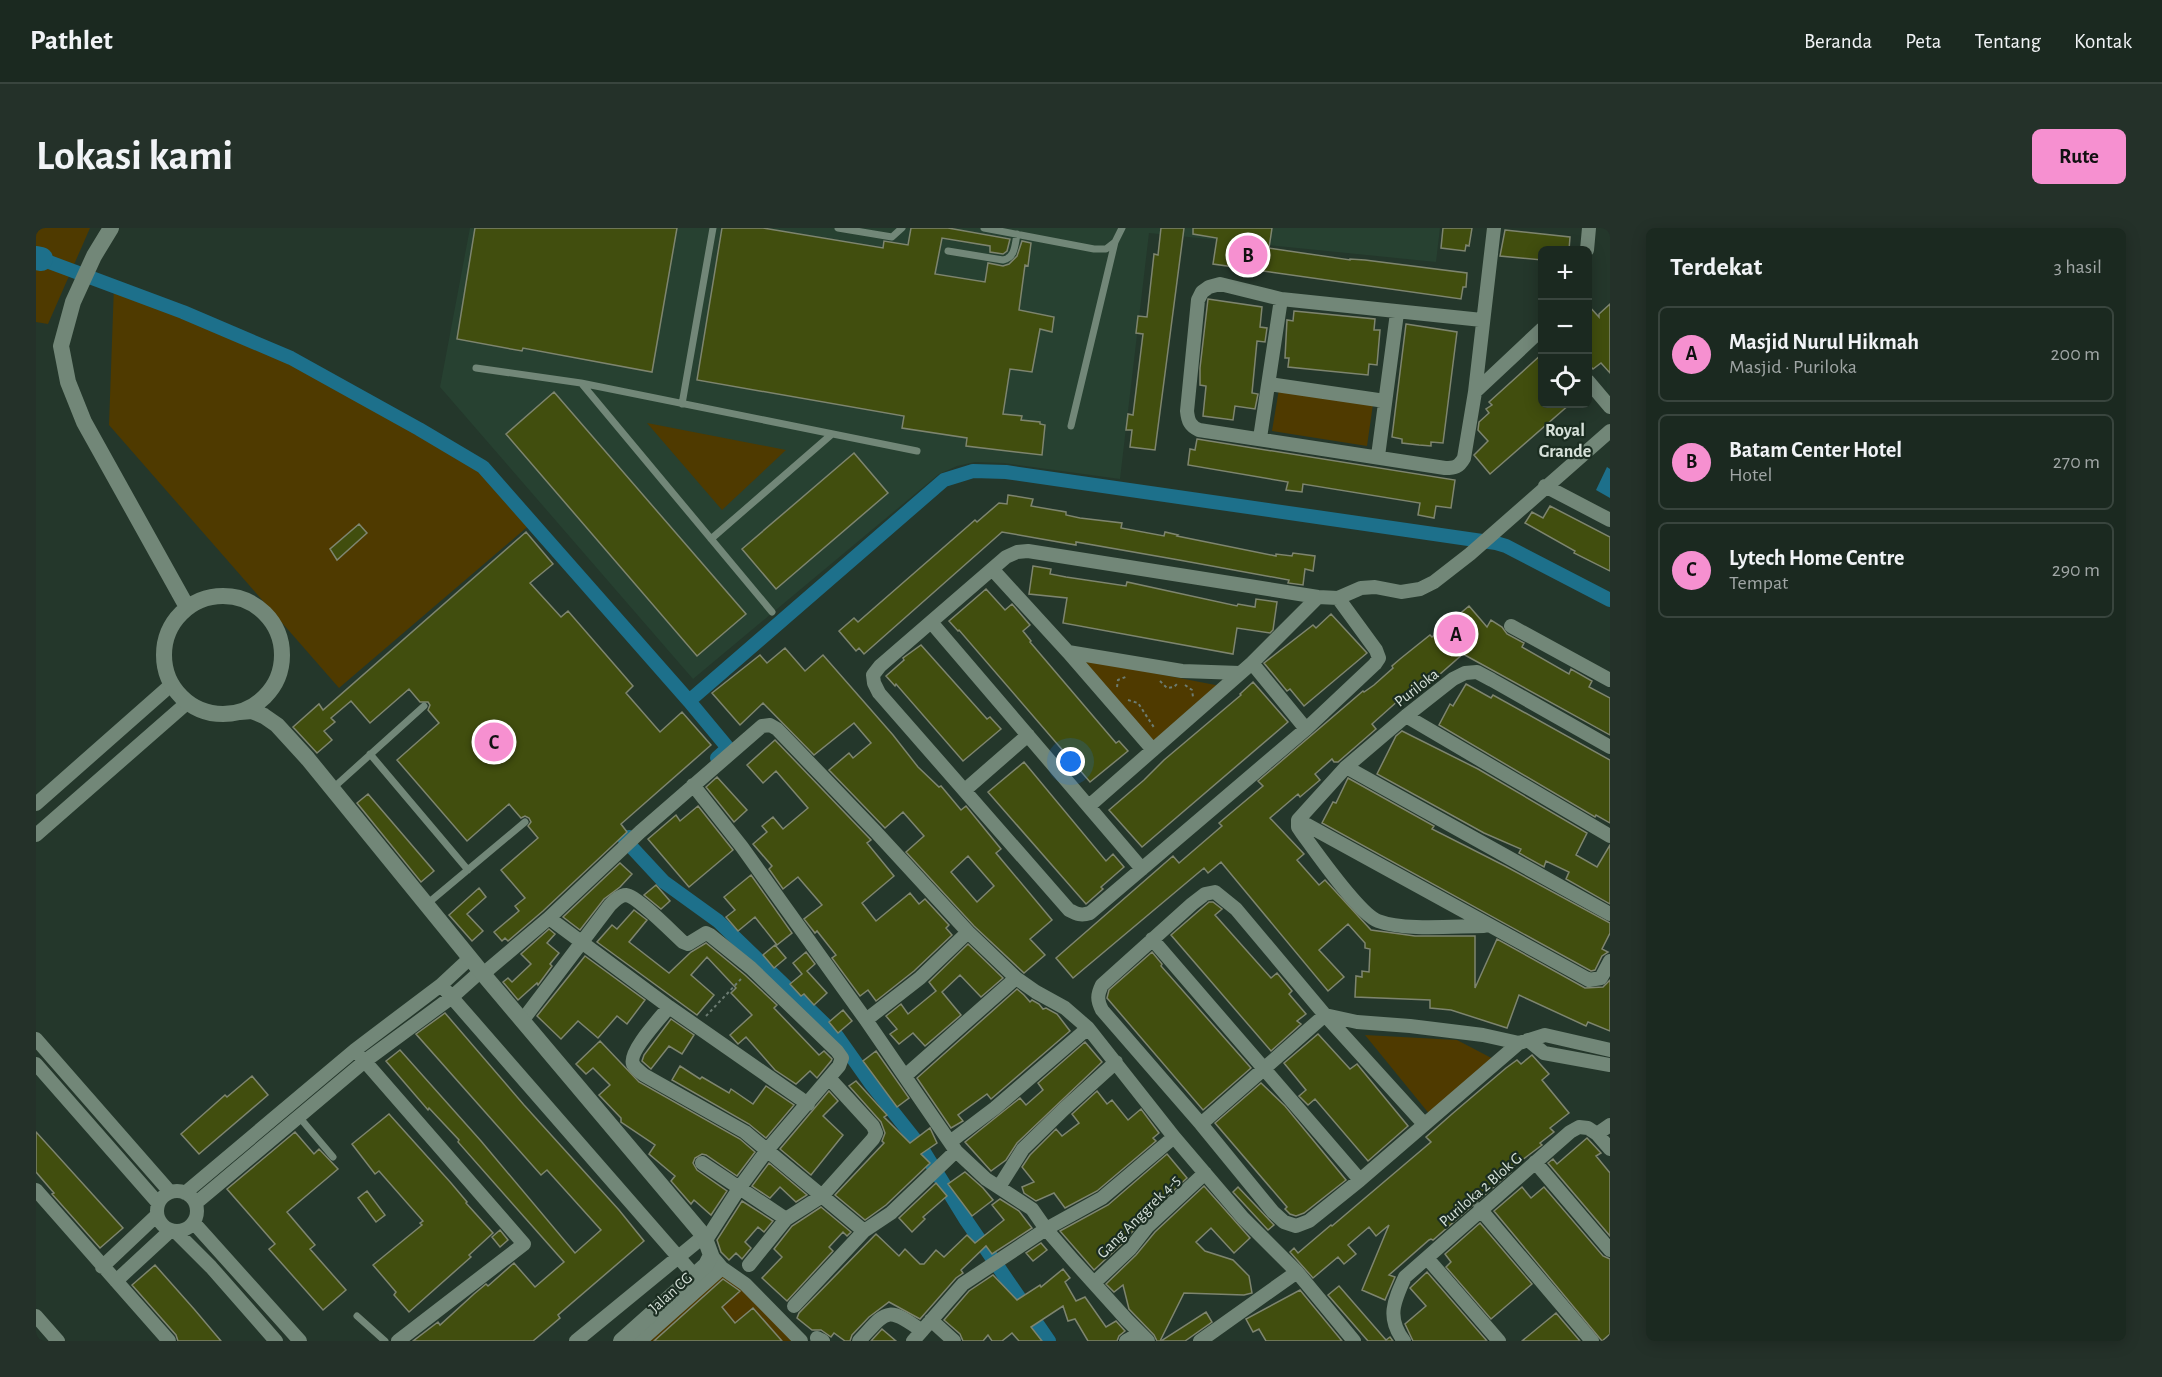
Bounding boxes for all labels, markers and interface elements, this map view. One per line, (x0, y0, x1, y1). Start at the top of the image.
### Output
text: Pathlet (30, 27, 113, 55)
text: Beranda (1804, 31, 1872, 52)
text: Peta (1905, 31, 1941, 52)
text: Tentang (1974, 31, 2041, 52)
text: Kontak (2074, 31, 2132, 52)
button: Rute (2032, 129, 2126, 184)
text: Lokasi kami (36, 135, 233, 177)
pin: B (1228, 232, 1268, 278)
map controls (1538, 246, 1592, 408)
button: + (1538, 246, 1592, 300)
text: Terdekat (1670, 254, 1762, 280)
text: 3 hasil (2054, 257, 2102, 277)
button: − (1538, 300, 1592, 354)
text: Masjid Nurul Hikmah (1729, 331, 1919, 353)
text: A (1686, 344, 1698, 364)
text: 200 m (2050, 344, 2100, 364)
button: locate (1538, 354, 1592, 408)
text: Masjid · Puriloka (1729, 357, 1857, 377)
district label: Royal Grande (1539, 422, 1591, 461)
text: Batam Center Hotel (1729, 439, 1902, 461)
text: B (1686, 452, 1697, 472)
text: 270 m (2053, 452, 2100, 472)
text: Hotel (1729, 465, 1772, 485)
text: Lytech Home Centre (1729, 547, 1904, 569)
text: C (1686, 560, 1697, 580)
text: 290 m (2052, 560, 2100, 580)
text: Tempat (1729, 573, 1789, 593)
pin: A (1436, 612, 1476, 656)
street label: Puriloka (1391, 666, 1442, 710)
pin: C (474, 720, 514, 764)
your location (1056, 747, 1085, 776)
street label: Puriloka 2 Blok G (1436, 1150, 1525, 1230)
street label: Gang Anggrek 4-5 (1094, 1172, 1183, 1261)
street label: Jalan CG (646, 1269, 695, 1316)

